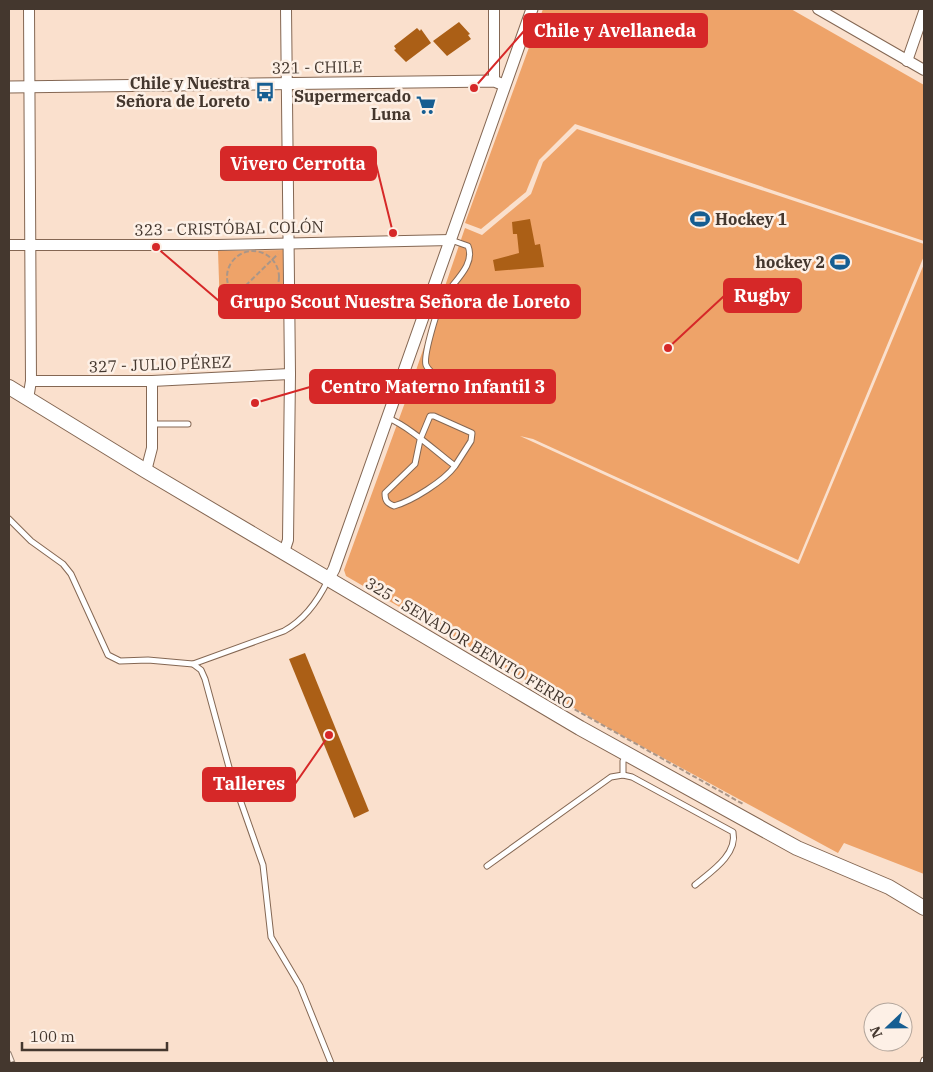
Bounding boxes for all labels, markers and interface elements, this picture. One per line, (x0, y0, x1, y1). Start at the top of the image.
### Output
callout: Chile y Avellaneda (524, 14, 707, 47)
text: Chile y Avellaneda (534, 19, 696, 42)
street label: 321 - CHILE (271, 56, 363, 78)
place label: Chile y Nuestra Señora de Loreto (116, 73, 250, 111)
bus stop icon: Chile y Nuestra Señora de Loreto (254, 81, 276, 103)
place label: Supermercado Luna (294, 86, 411, 124)
supermarket icon: Supermercado Luna (415, 94, 437, 116)
callout: Vivero Cerrotta (221, 147, 376, 180)
text: Vivero Cerrotta (230, 152, 366, 175)
sports icon: Hockey 1 (689, 208, 711, 230)
place label: Hockey 1 (715, 209, 787, 229)
street label: 323 - CRISTÓBAL COLÓN (134, 215, 324, 240)
sports icon: hockey 2 (829, 251, 851, 273)
place label: hockey 2 (756, 252, 825, 272)
callout: Rugby (724, 279, 801, 312)
text: Rugby (734, 284, 791, 307)
callout: Grupo Scout Nuestra Señora de Loreto (219, 285, 580, 318)
text: Grupo Scout Nuestra Señora de Loreto (230, 290, 570, 313)
street label: 327 - JULIO PÉREZ (88, 351, 232, 376)
callout: Centro Materno Infantil 3 (310, 370, 555, 403)
text: Centro Materno Infantil 3 (321, 375, 545, 398)
street label: 325 - SENADOR BENITO FERRO (362, 573, 578, 713)
callout: Talleres (203, 768, 295, 801)
text: Talleres (213, 772, 285, 795)
north arrow (863, 1002, 913, 1052)
scale bar (22, 1020, 168, 1052)
text: N (866, 1023, 886, 1040)
text: 100 m (30, 1027, 75, 1046)

